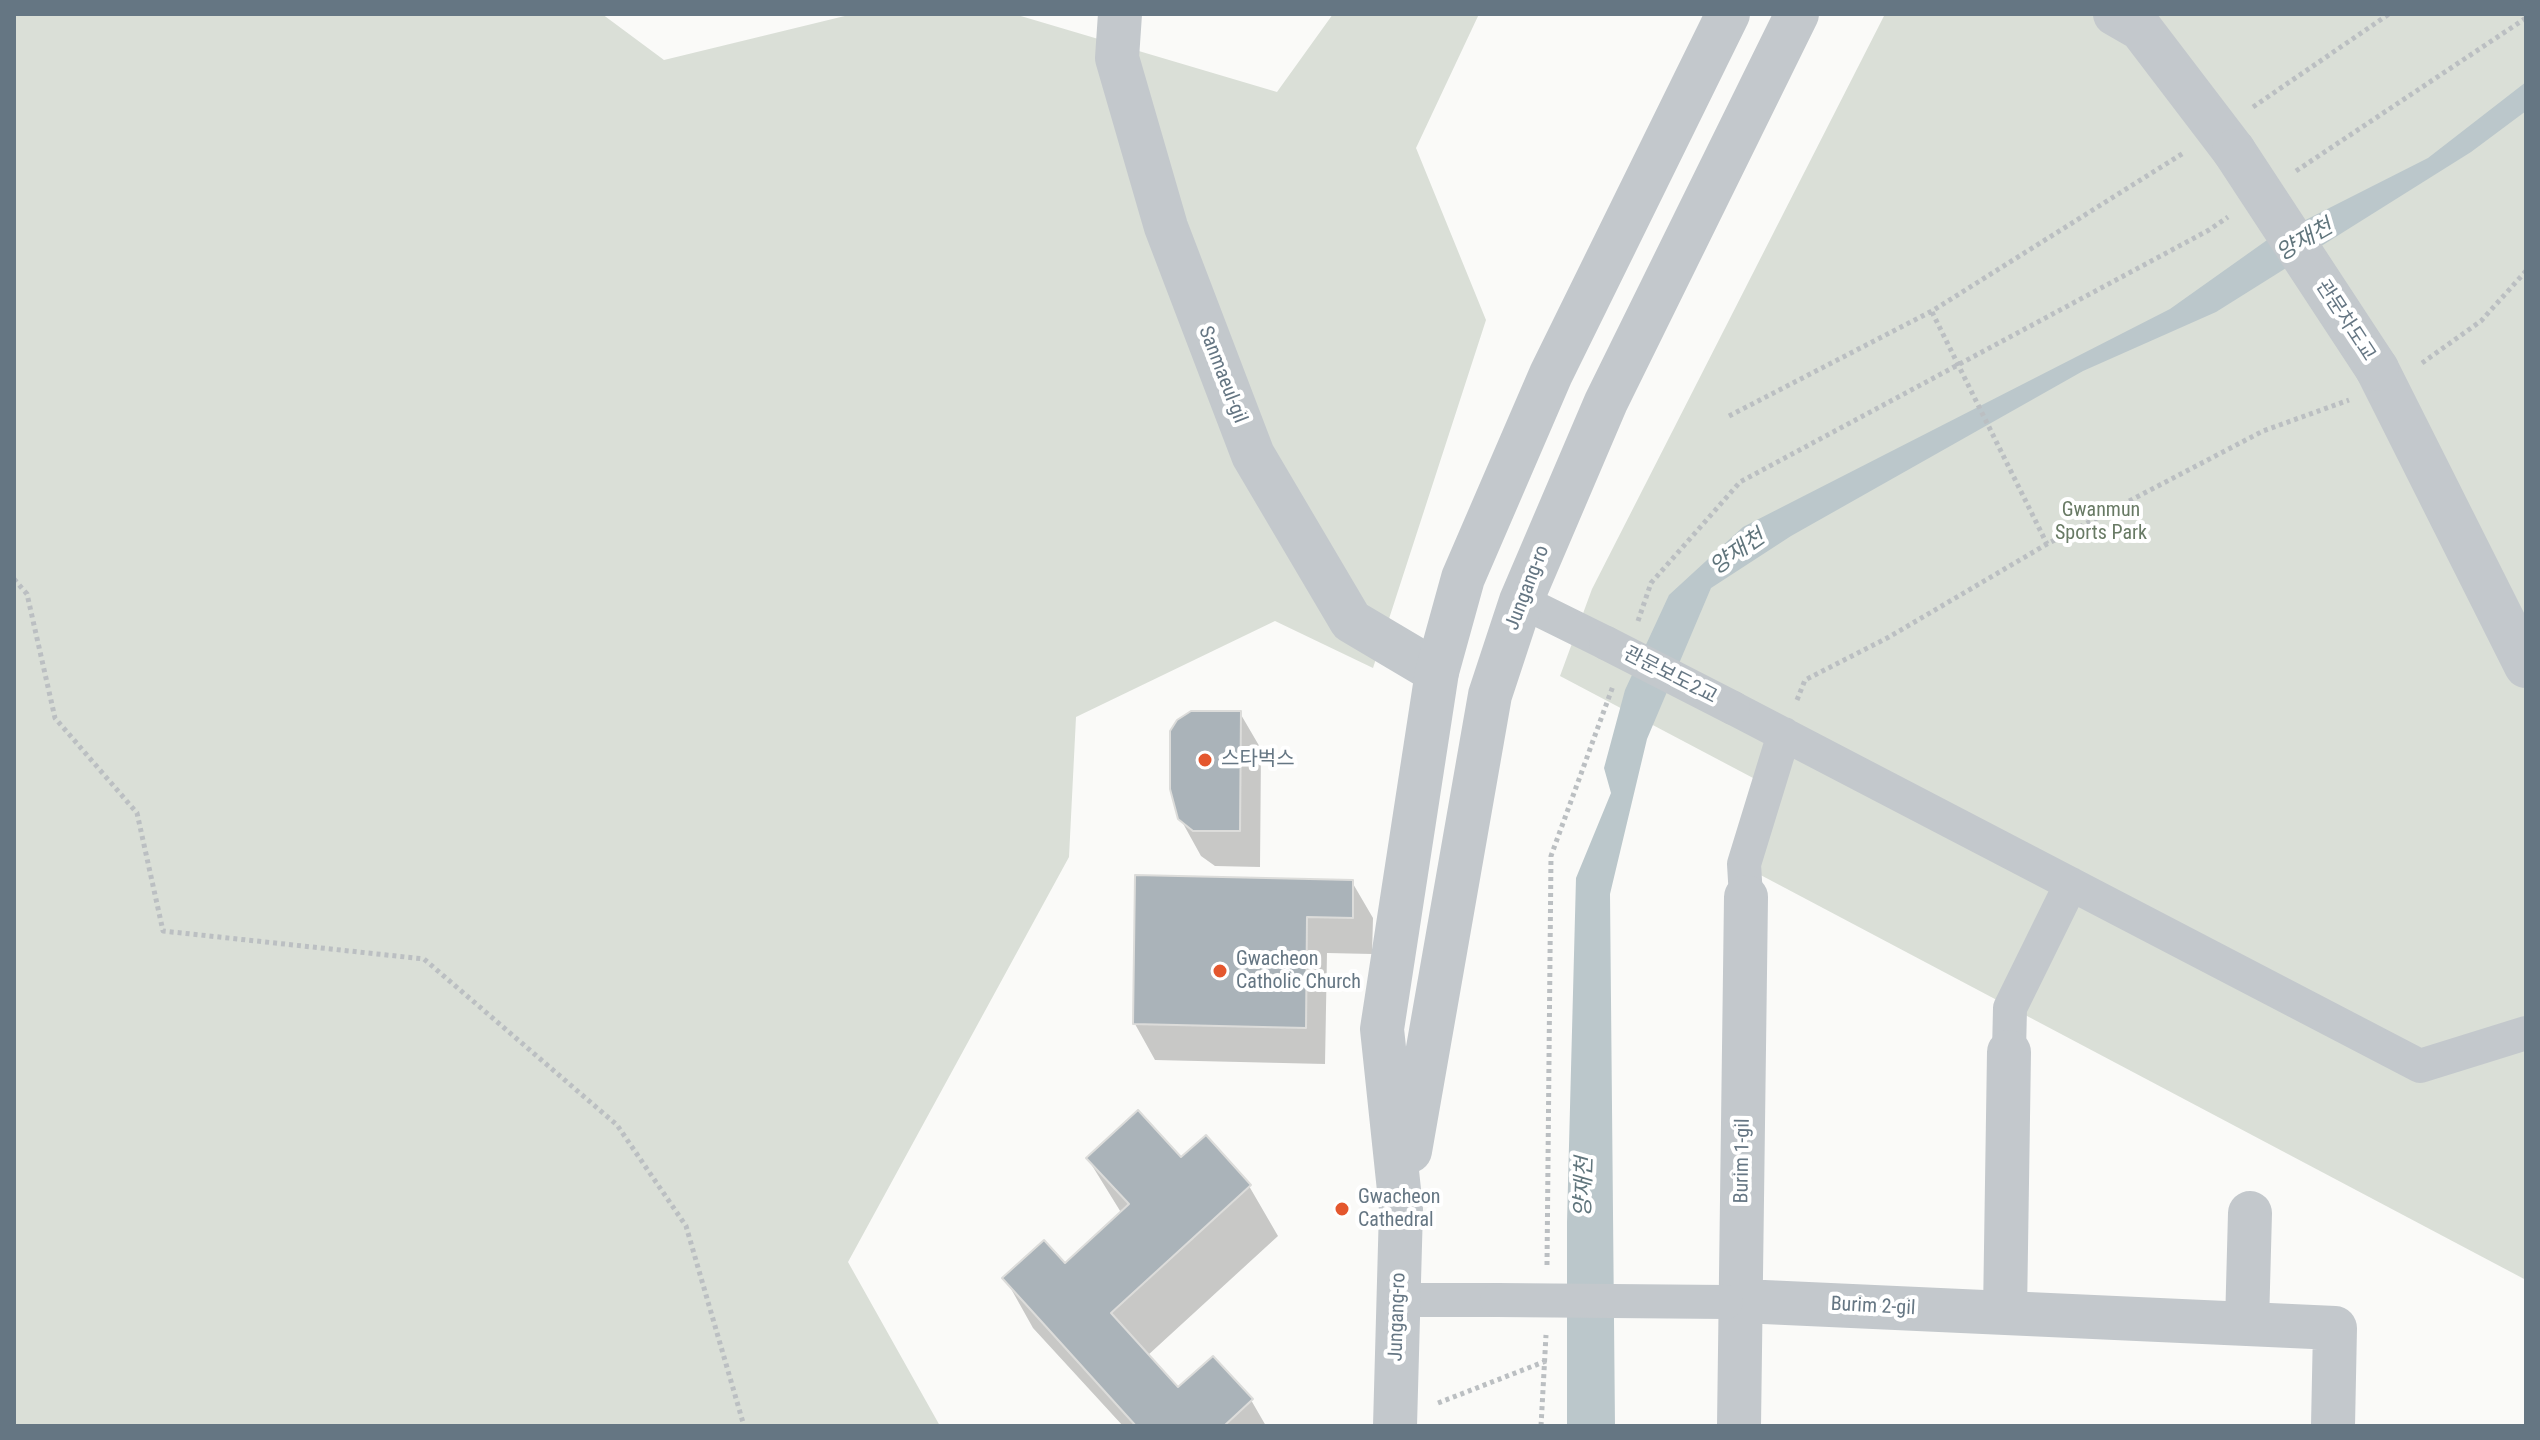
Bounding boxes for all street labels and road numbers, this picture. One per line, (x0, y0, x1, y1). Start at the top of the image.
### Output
street label: 관문차도교 (2310, 276, 2380, 366)
street label: Sanmaeul-gil (1193, 323, 1251, 427)
street label: Jungang-ro (1501, 542, 1555, 634)
street label: 관문보도2교 (1619, 642, 1721, 710)
street label: Burim 1-gil (1730, 1118, 1756, 1204)
street label: Jungang-ro (1384, 1272, 1412, 1362)
street label: Burim 2-gil (1830, 1293, 1916, 1321)

